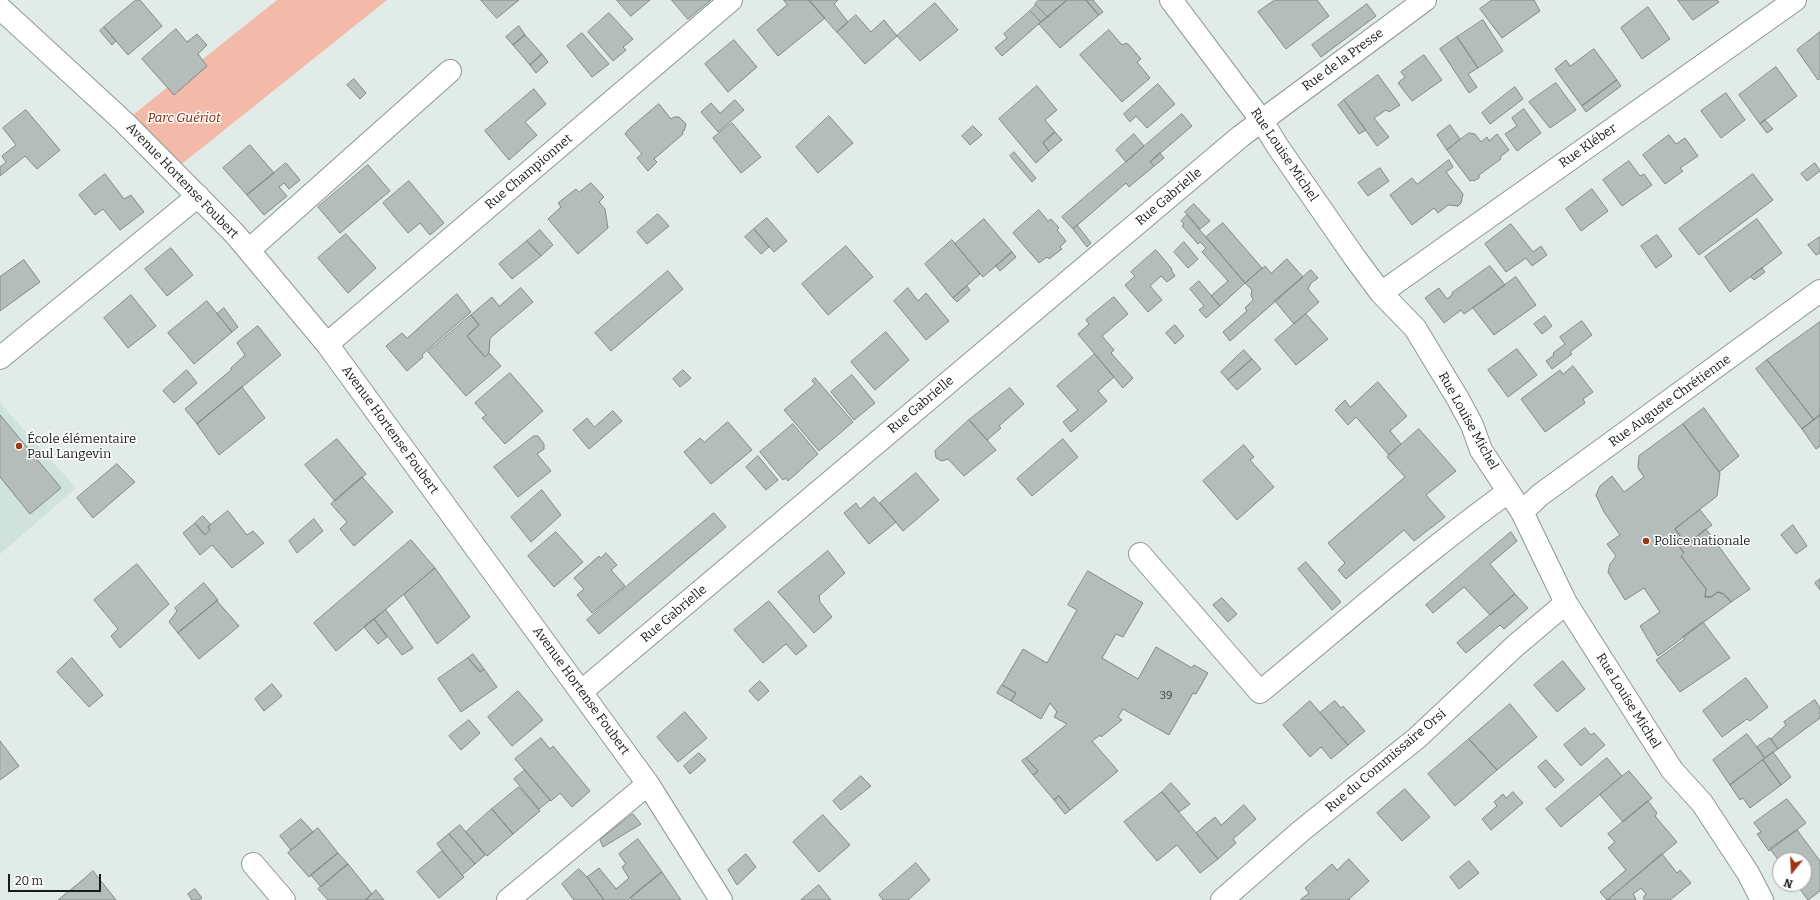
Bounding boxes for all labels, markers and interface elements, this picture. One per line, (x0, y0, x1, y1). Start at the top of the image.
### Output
street label: Rue de la Presse (1299, 25, 1387, 95)
street label: Rue Louise Michel (1247, 105, 1321, 205)
park label: Parc Guériot (147, 110, 221, 126)
street label: Avenue Hortense Foubert (123, 120, 241, 242)
street label: Rue Kléber (1556, 121, 1620, 171)
street label: Rue Championnet (482, 131, 576, 213)
street label: Rue Gabrielle (1133, 165, 1205, 229)
street label: Rue Auguste Chrétienne (1606, 352, 1734, 450)
street label: Avenue Hortense Foubert (338, 363, 442, 497)
street label: Rue Louise Michel (1435, 369, 1501, 473)
street label: Rue Gabrielle (885, 373, 957, 437)
place label: École élémentaire Paul Langevin (27, 431, 136, 462)
marker: École élémentaire Paul Langevin (14, 441, 24, 451)
place label: Police nationale (1654, 533, 1750, 549)
marker: Police nationale (1641, 536, 1651, 546)
street label: Rue Gabrielle (638, 582, 710, 646)
street label: Avenue Hortense Foubert (529, 624, 633, 758)
street label: Rue Louise Michel (1592, 651, 1664, 751)
house number: 39 (1160, 689, 1172, 703)
street label: Rue du Commissaire Orsi (1323, 706, 1449, 816)
north arrow (1772, 852, 1812, 892)
scale bar (10, 866, 103, 892)
text: 20 m (15, 874, 43, 888)
text: N (1782, 875, 1794, 890)

